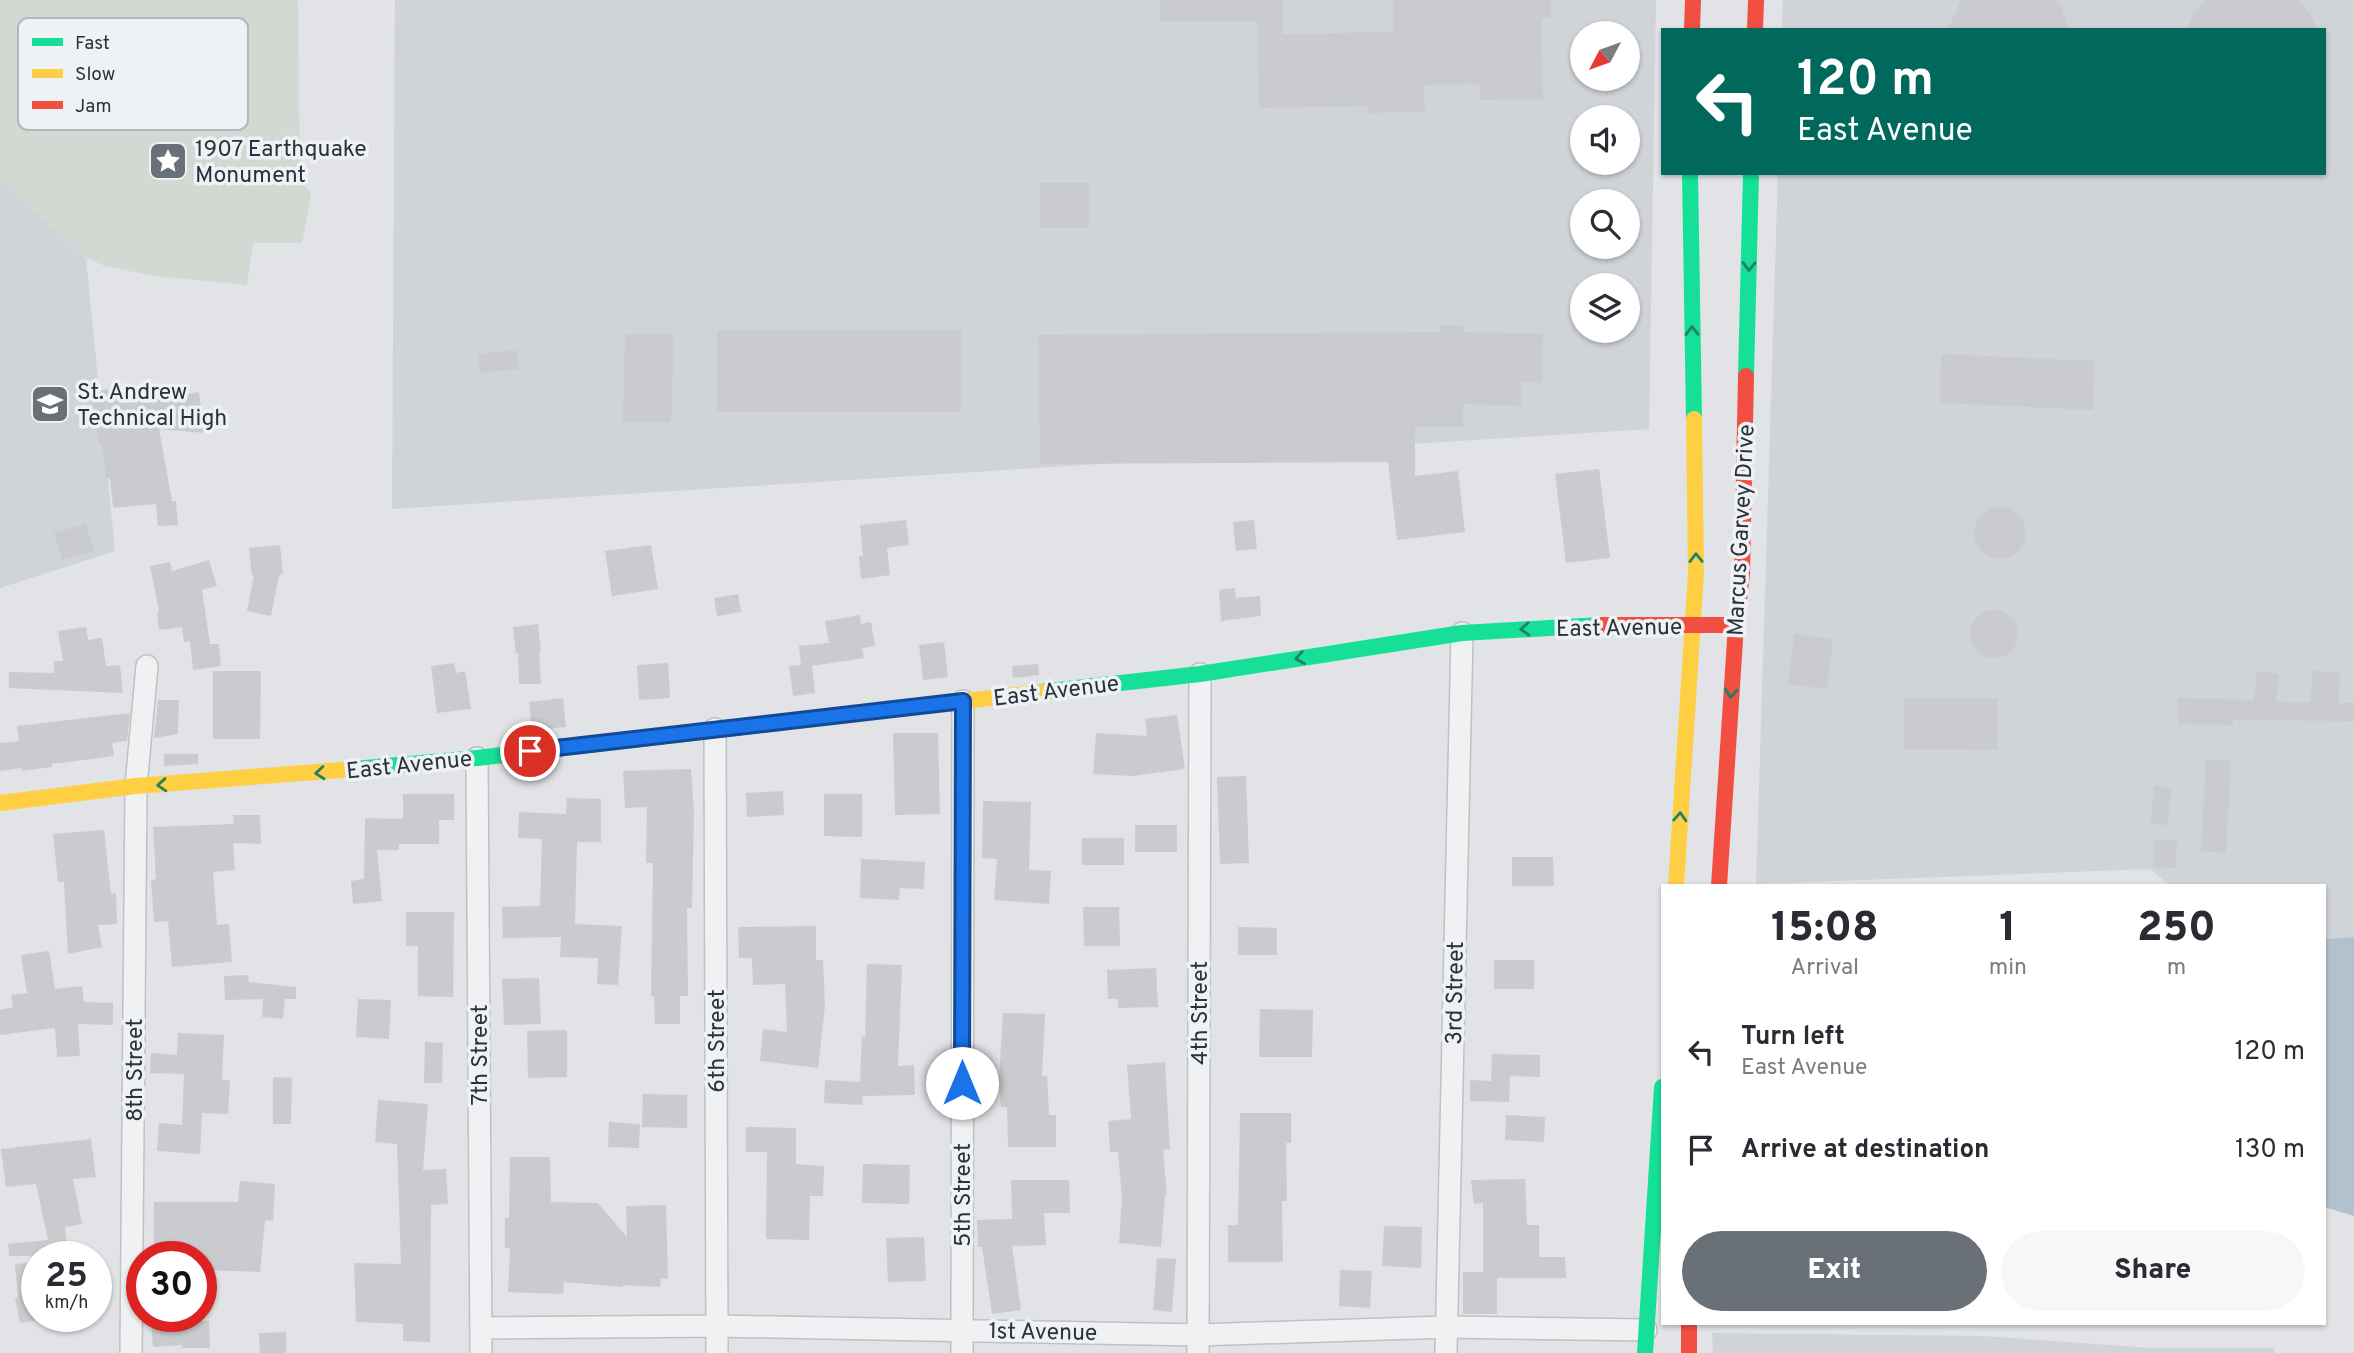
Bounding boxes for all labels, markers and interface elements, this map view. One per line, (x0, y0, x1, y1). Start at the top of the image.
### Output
legend (18, 18, 248, 130)
north arrow (1570, 21, 1640, 91)
map controls (1570, 21, 1640, 343)
text: Fast (75, 32, 110, 56)
text: 120 m (1797, 51, 1934, 113)
icon: left (1682, 56, 1773, 147)
text: Slow (75, 63, 115, 87)
text: Jam (75, 95, 112, 119)
button: sound (1570, 105, 1640, 175)
text: East Avenue (1797, 112, 1973, 152)
place label: 1907 Earthquake Monument (195, 136, 367, 191)
place icon: 1907 Earthquake Monument (147, 140, 189, 182)
button: search (1570, 189, 1640, 259)
one-way arrow (1741, 261, 1756, 272)
button: layers (1570, 273, 1640, 343)
one-way arrow (1684, 325, 1699, 336)
place label: St. Andrew Technical High (77, 379, 227, 434)
school or university icon: St. Andrew Technical High (29, 383, 71, 425)
street label: Marcus Garvey Drive (1722, 424, 1763, 637)
one-way arrow (1688, 552, 1704, 563)
street label: East Avenue (1556, 614, 1682, 645)
one-way arrow (1519, 621, 1530, 636)
one-way arrow (1294, 650, 1306, 665)
street label: East Avenue (992, 670, 1121, 715)
one-way arrow (1724, 688, 1739, 699)
pin (500, 721, 560, 781)
icon: arrive (511, 732, 549, 770)
street label: East Avenue (345, 745, 474, 788)
one-way arrow (314, 765, 325, 780)
one-way arrow (156, 777, 167, 792)
one-way arrow (1672, 812, 1687, 823)
text: 15:08 (1771, 903, 1879, 956)
text: 1 (1999, 903, 2016, 956)
text: 250 (2137, 903, 2216, 956)
street label: 3rd Street (1441, 941, 1472, 1045)
text: Arrival (1791, 954, 1859, 983)
text: min (1989, 954, 2027, 983)
text: m (2167, 954, 2186, 983)
street label: 4th Street (1187, 961, 1216, 1065)
street label: 6th Street (704, 989, 733, 1093)
street label: 7th Street (467, 1004, 496, 1106)
street label: 8th Street (122, 1018, 151, 1122)
text: Turn left (1741, 1021, 1845, 1054)
icon: left (1682, 1033, 1720, 1071)
text: 120 m (2235, 1036, 2305, 1069)
position arrow (925, 1046, 999, 1120)
text: East Avenue (1741, 1054, 1867, 1083)
icon: arrive (1682, 1131, 1720, 1169)
text: Arrive at destination (1741, 1134, 1989, 1167)
text: 130 m (2235, 1134, 2305, 1167)
street label: 5th Street (950, 1143, 979, 1247)
button: Exit (1682, 1231, 1987, 1311)
button: Share (2001, 1231, 2305, 1311)
speed limit sign: 30 (126, 1241, 217, 1332)
text: 25 (45, 1255, 88, 1299)
text: km/h (45, 1292, 88, 1315)
street label: 1st Avenue (988, 1318, 1098, 1349)

